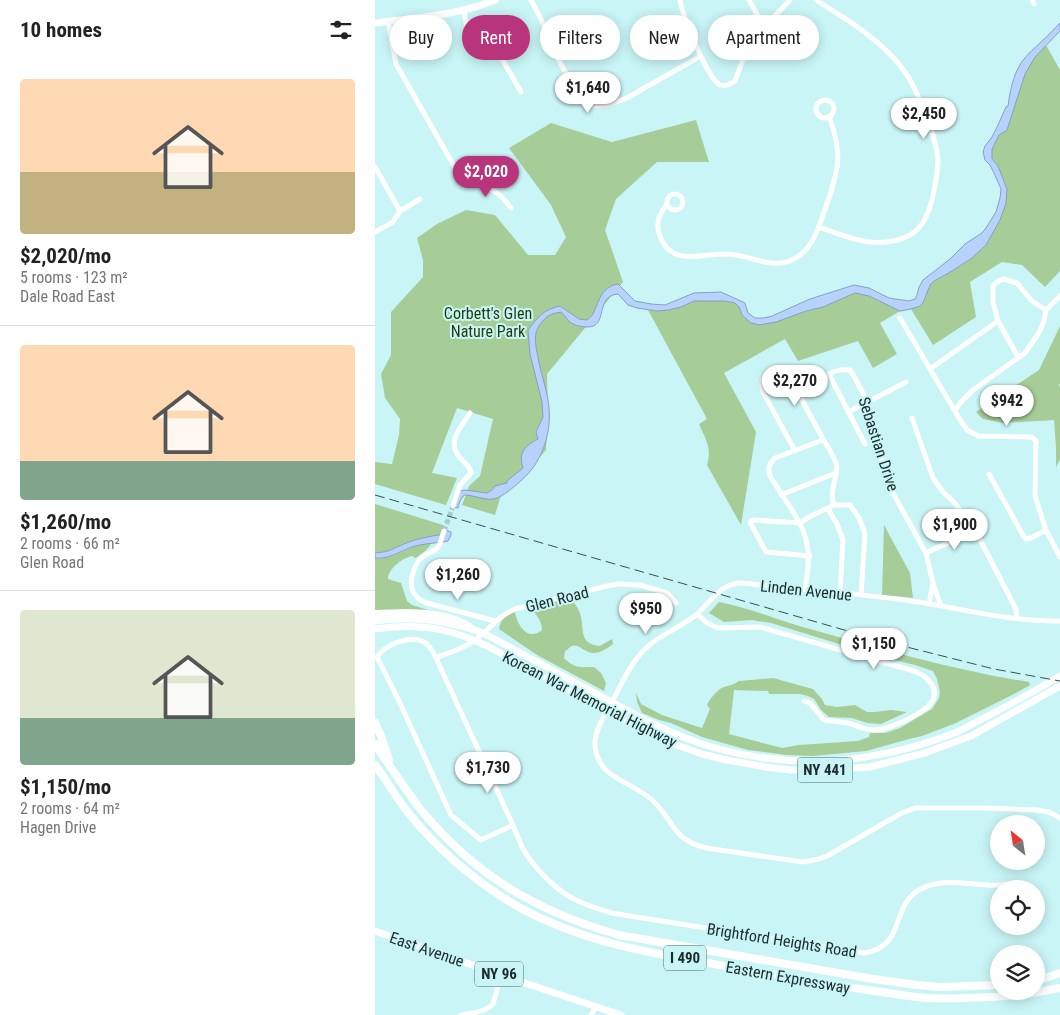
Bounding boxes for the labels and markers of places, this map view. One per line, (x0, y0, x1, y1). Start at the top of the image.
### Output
pin: $1,640 (547, 72, 629, 114)
pin: $2,450 (883, 98, 965, 140)
pin: $2,020 (445, 156, 527, 198)
pin: $2,270 (754, 364, 836, 407)
pin: $942 (977, 384, 1037, 427)
pin: $1,900 (914, 508, 996, 551)
pin: $1,260 (417, 558, 499, 601)
pin: $950 (616, 592, 676, 635)
pin: $1,150 (833, 628, 915, 670)
pin: $1,730 (447, 752, 529, 794)

